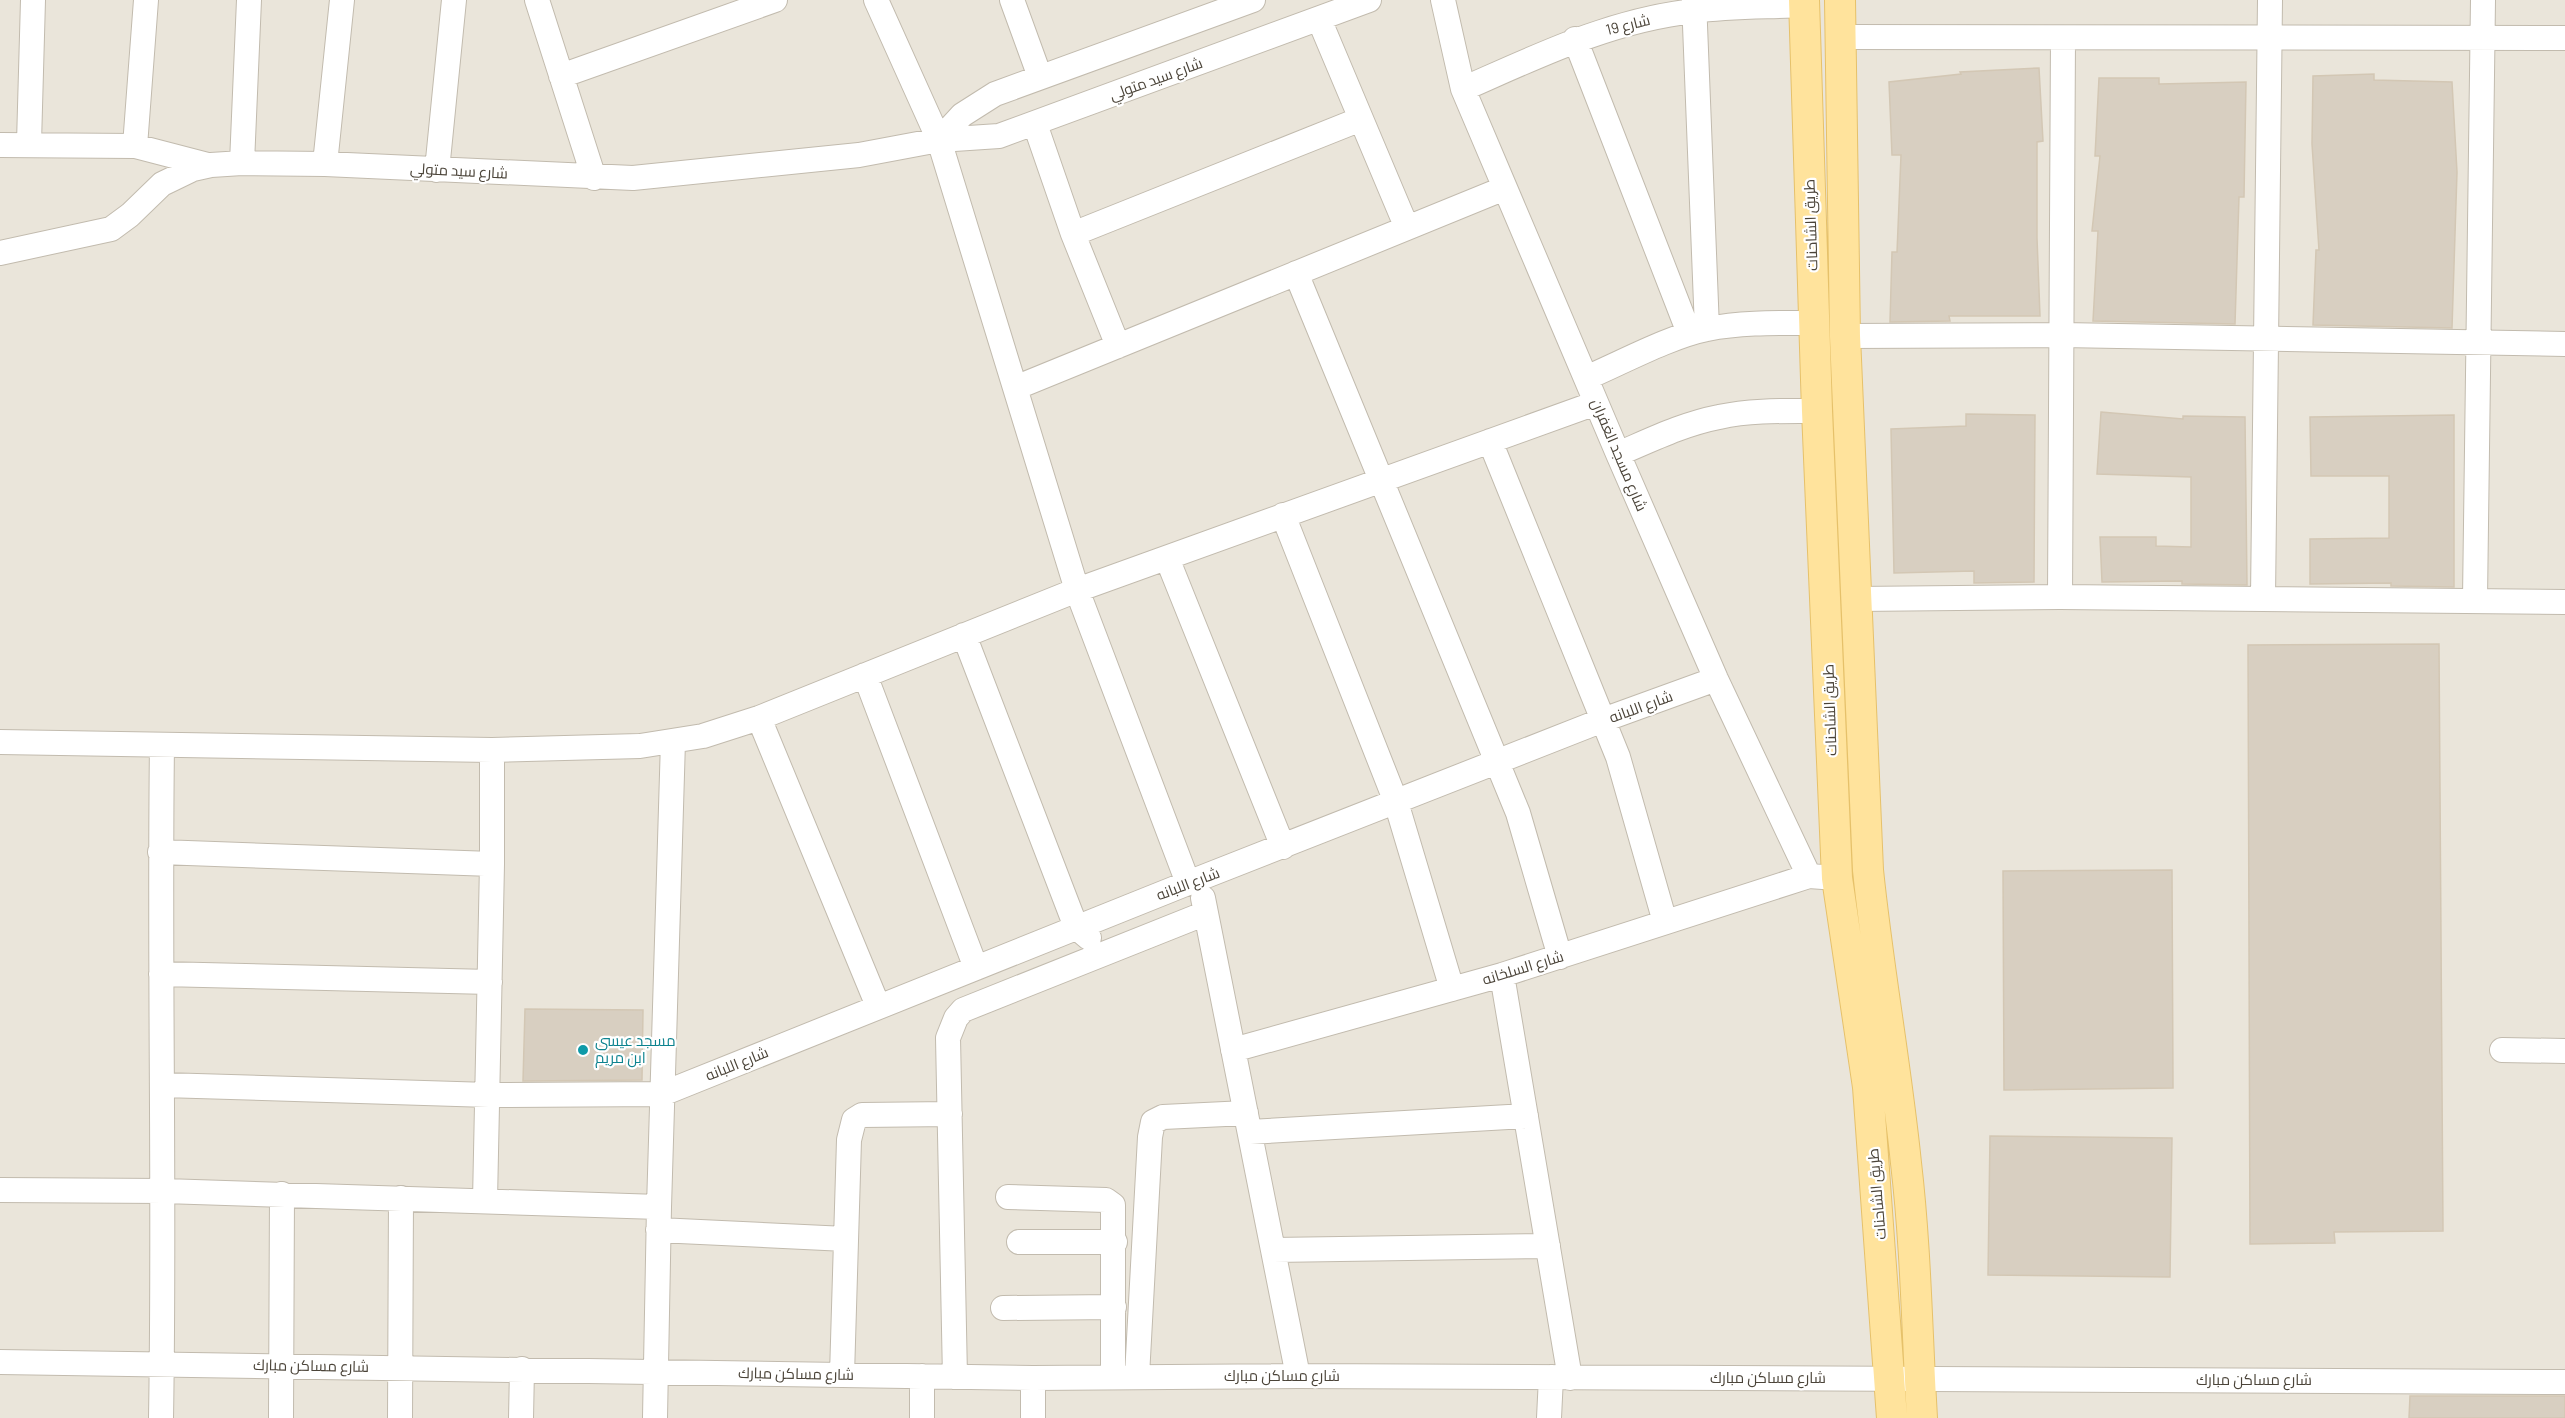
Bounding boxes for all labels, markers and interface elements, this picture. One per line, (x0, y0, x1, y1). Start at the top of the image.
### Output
street label: شارع 19 (1604, 10, 1653, 41)
street label: شارع سيد متولي (1107, 53, 1206, 107)
street label: شارع سيد متولي (409, 158, 508, 186)
street label: طريق الشاحنات (1799, 179, 1823, 271)
street label: شارع مسجد الغفران (1585, 396, 1652, 515)
street label: طريق الشاحنات (1818, 664, 1842, 756)
street label: شارع اللبانه (1606, 686, 1676, 729)
street label: شارع اللبانه (1153, 863, 1223, 906)
street label: شارع السلخانه (1480, 946, 1566, 991)
place label: مسجد عيسى ابن مريم (595, 1031, 676, 1068)
street label: شارع اللبانه (702, 1042, 772, 1087)
marker: مسجد عيسى ابن مريم (576, 1043, 590, 1057)
street label: طريق الشاحنات (1863, 1147, 1891, 1241)
street label: شارع مساكن مبارك (253, 1355, 369, 1378)
street label: شارع مساكن مبارك (738, 1363, 854, 1386)
street label: شارع مساكن مبارك (1224, 1366, 1340, 1387)
street label: شارع مساكن مبارك (1710, 1368, 1826, 1389)
street label: شارع مساكن مبارك (2196, 1370, 2312, 1391)

